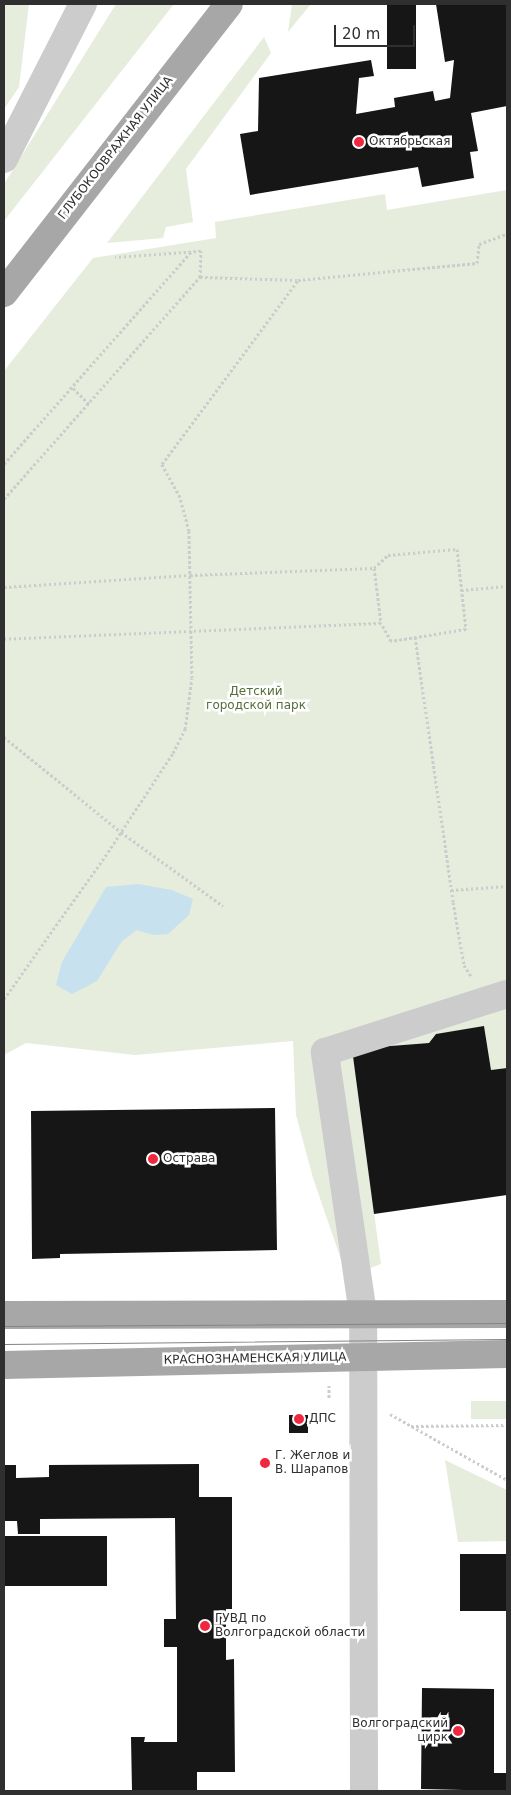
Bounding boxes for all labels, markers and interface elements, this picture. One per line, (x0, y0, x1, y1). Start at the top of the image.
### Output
scale bar (336, 15, 417, 47)
text: 20 m (342, 25, 380, 43)
street label: ГЛУБОКООВРАЖНАЯ УЛИЦА (56, 74, 176, 222)
place label: Октябрьская (369, 135, 450, 149)
marker: Октябрьская (353, 136, 365, 148)
park label: Детский городской парк (206, 685, 306, 713)
place label: Острава (163, 1152, 215, 1166)
marker: Острава (147, 1153, 159, 1165)
street label: КРАСНОЗНАМЕНСКАЯ УЛИЦА (163, 1350, 347, 1368)
place label: ДПС (309, 1412, 336, 1426)
marker: ДПС (293, 1413, 305, 1425)
place label: Г. Жеглов и В. Шарапов (275, 1449, 350, 1477)
marker: Г. Жеглов и В. Шарапов (259, 1457, 271, 1469)
place label: ГУВД по Волгоградской области (215, 1612, 365, 1640)
marker: ГУВД по Волгоградской области (199, 1620, 211, 1632)
place label: Волгоградский цирк (352, 1717, 448, 1745)
marker: Волгоградский цирк (452, 1725, 464, 1737)

